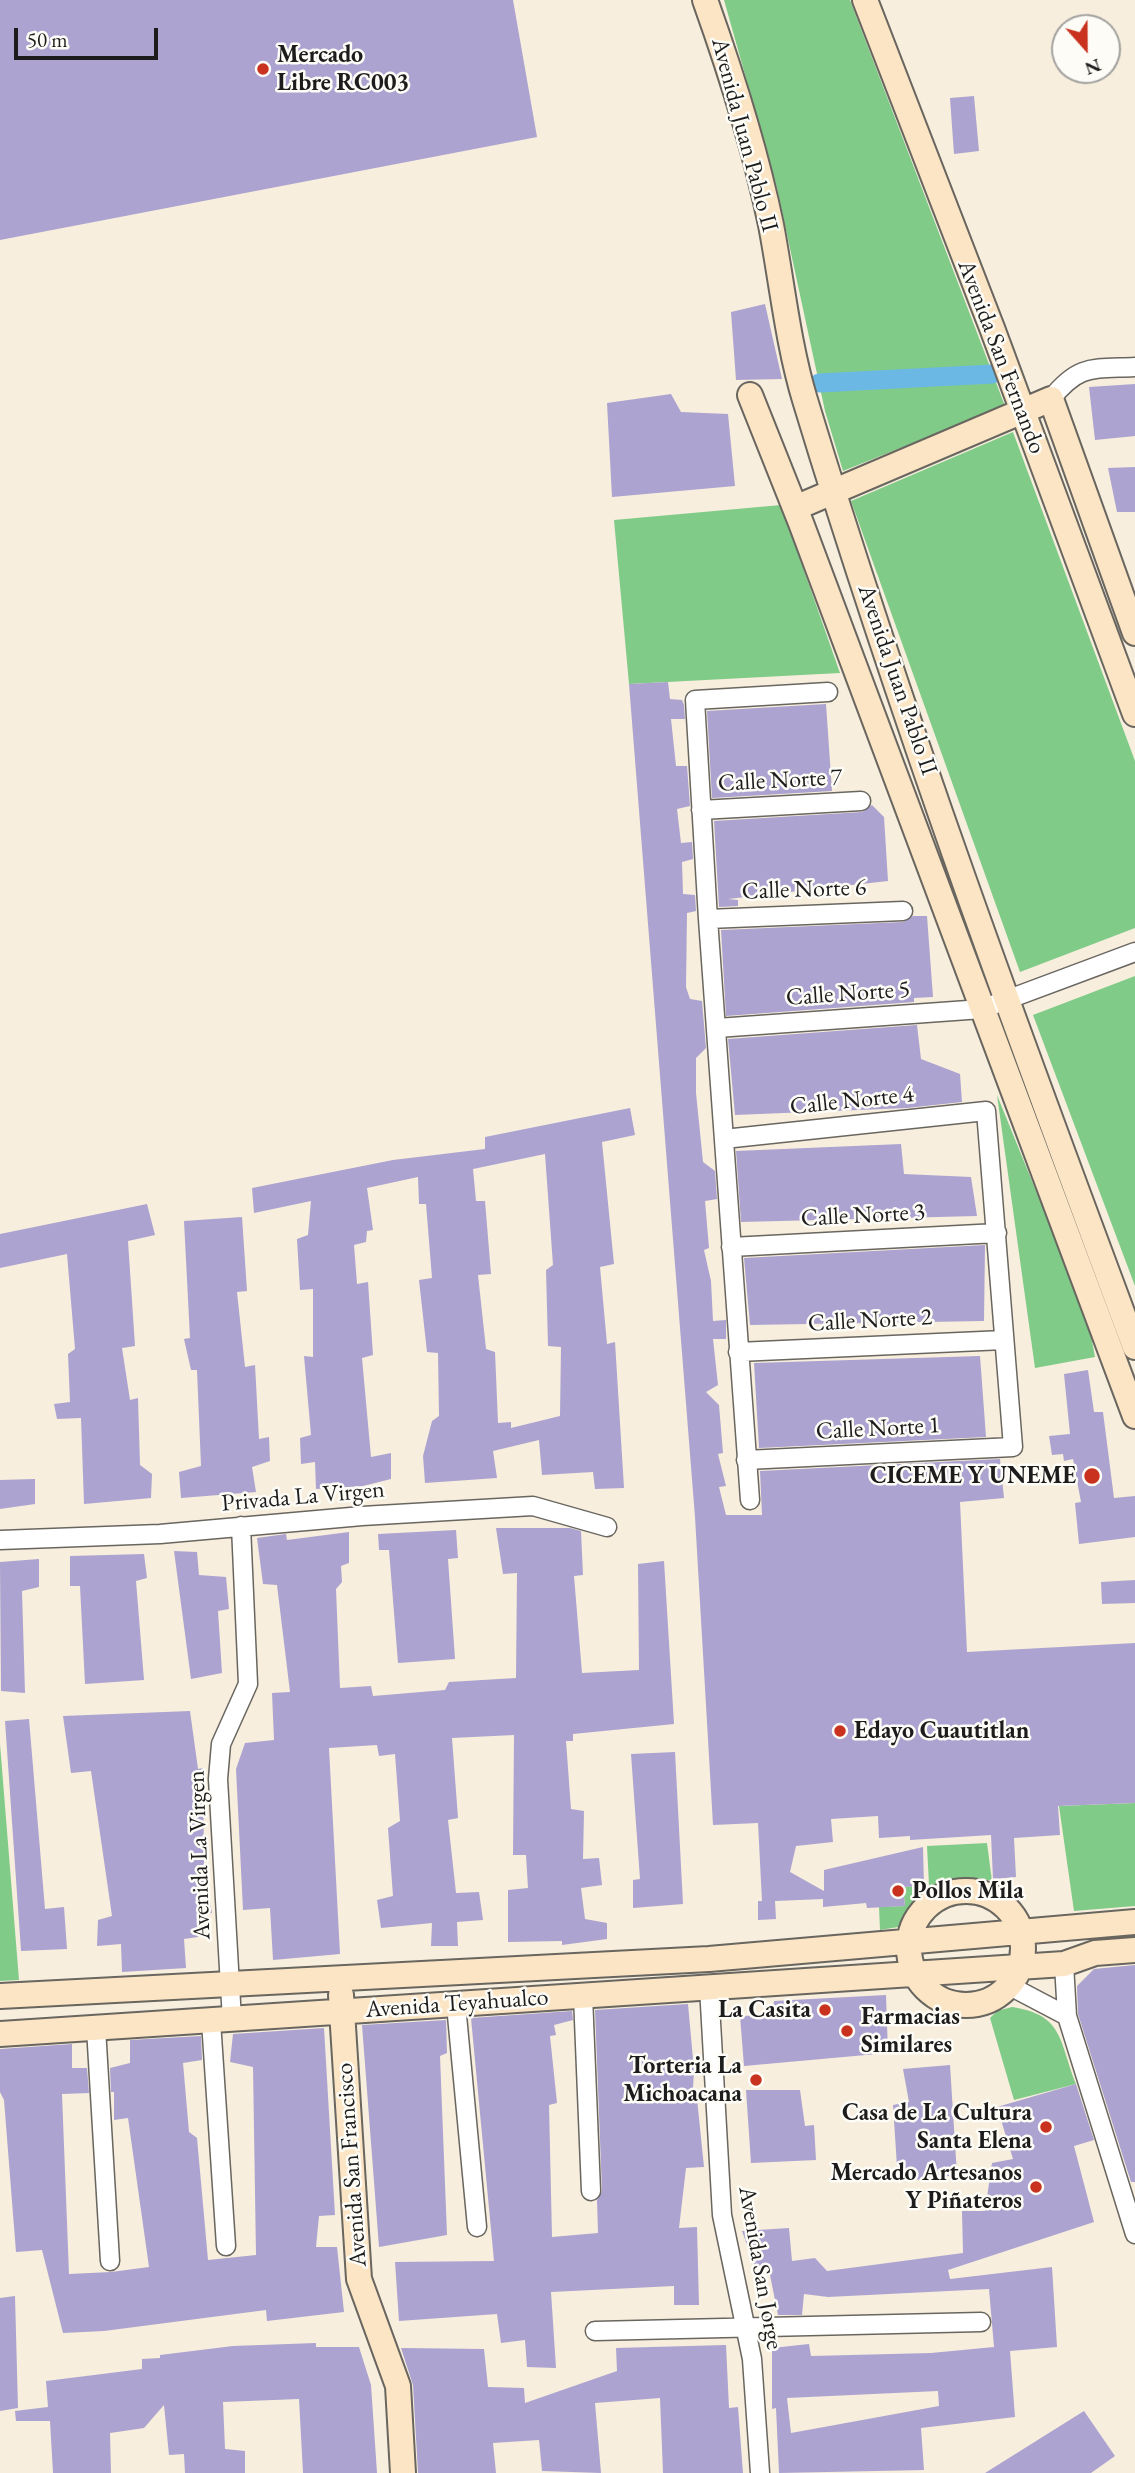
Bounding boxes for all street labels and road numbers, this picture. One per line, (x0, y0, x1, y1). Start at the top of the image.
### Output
street label: Avenida Juan Pablo II (704, 35, 784, 235)
street label: Avenida San Fernando (951, 256, 1051, 458)
street label: Avenida Juan Pablo II (851, 581, 943, 779)
street label: Calle Norte 7 (717, 763, 843, 799)
street label: Calle Norte 6 (741, 873, 867, 907)
street label: Calle Norte 5 (785, 975, 911, 1013)
street label: Calle Norte 4 (789, 1080, 915, 1122)
street label: Calle Norte 3 (800, 1198, 926, 1234)
street label: Calle Norte 2 (807, 1303, 933, 1339)
street label: Calle Norte 1 (815, 1411, 941, 1447)
street label: Privada La Virgen (220, 1476, 386, 1518)
street label: Avenida La Virgen (183, 1770, 217, 1940)
street label: Avenida Teyahualco (365, 1983, 549, 2025)
street label: Avenida San Francisco (330, 2062, 374, 2268)
street label: Avenida San Jorge (731, 2184, 789, 2352)

